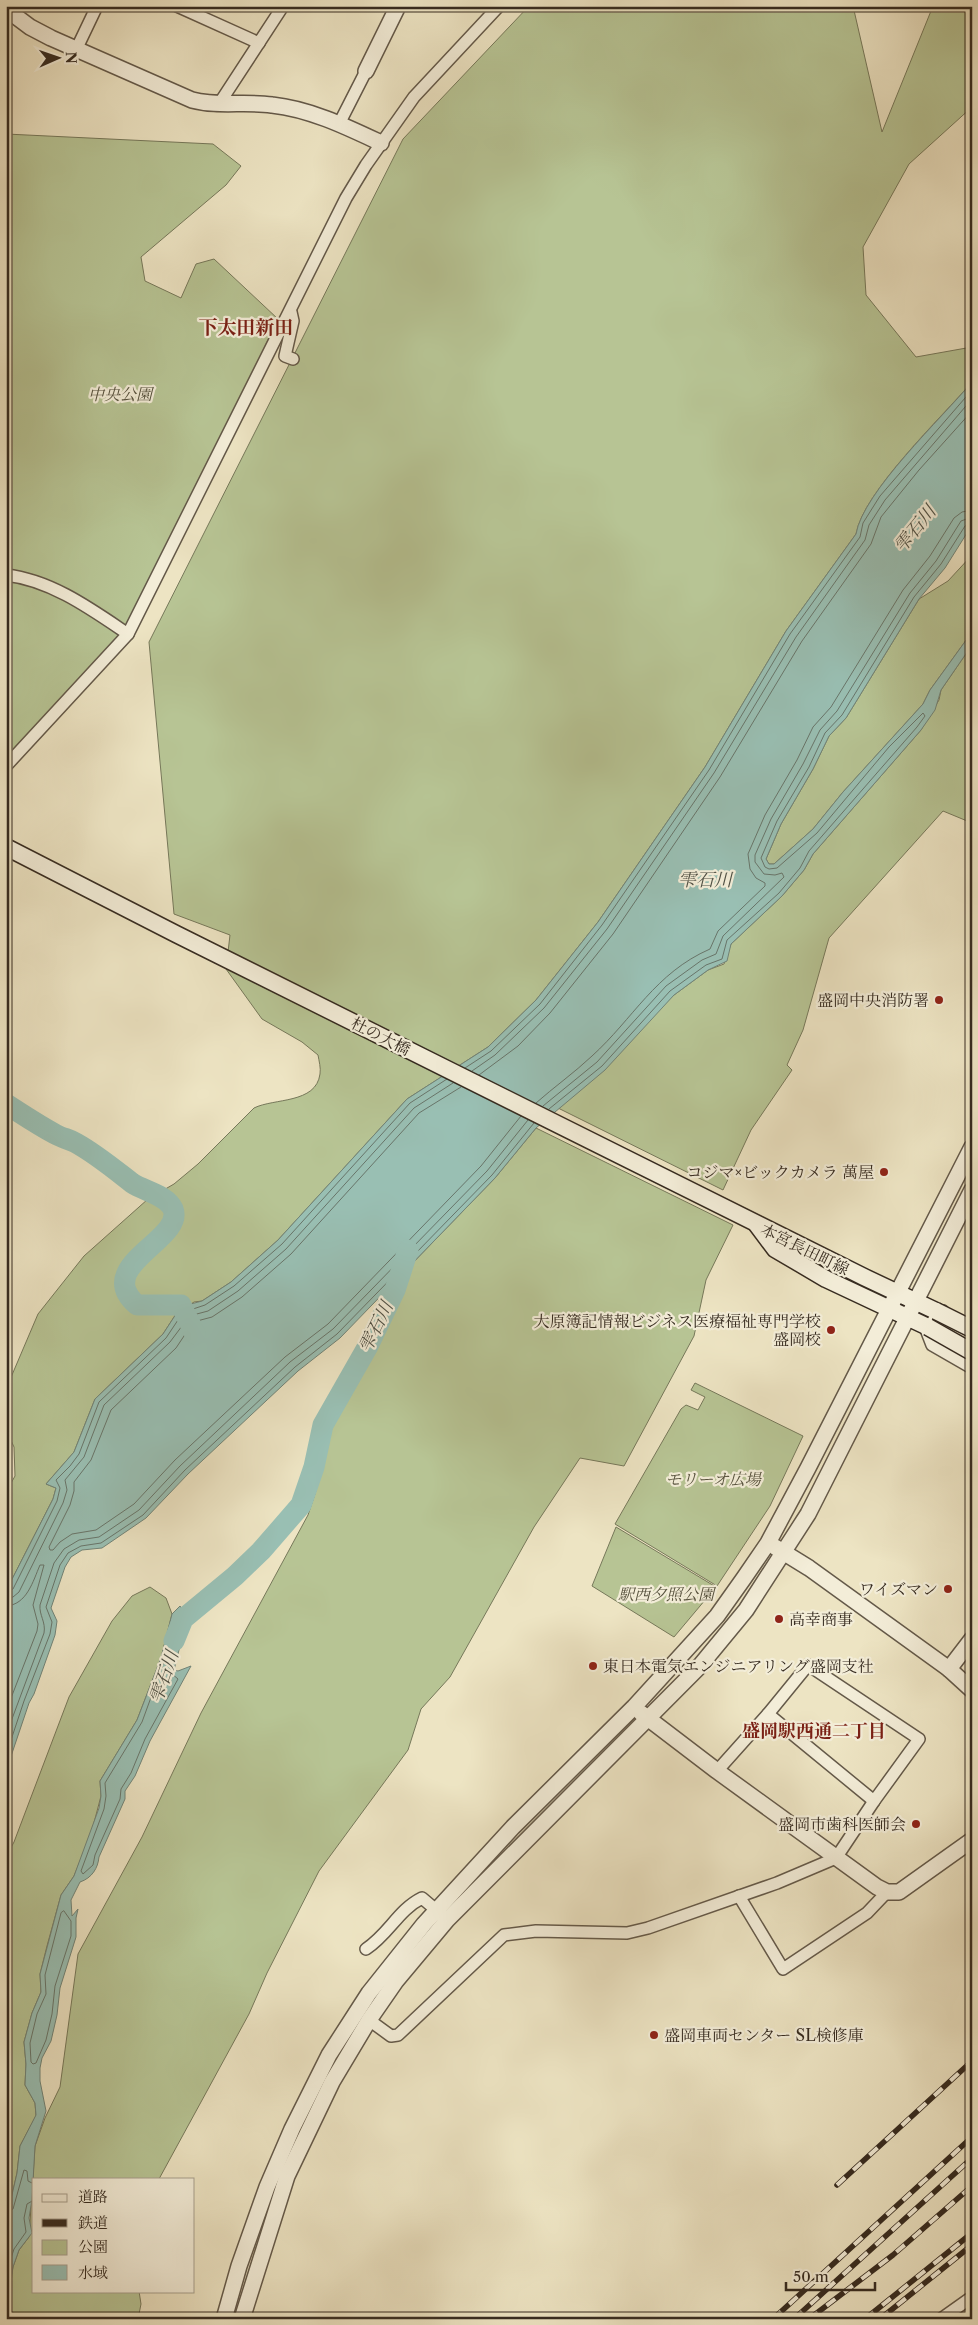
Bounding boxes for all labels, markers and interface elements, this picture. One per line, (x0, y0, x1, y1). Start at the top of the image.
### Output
north arrow (32, 32, 82, 82)
text: N (62, 51, 80, 64)
district label: 下太田新田 (198, 316, 294, 339)
park label: 中央公園 (88, 384, 155, 404)
water label: 雫石川 (889, 500, 942, 557)
water label: 雫石川 (678, 869, 734, 891)
place label: 盛岡中央消防署 (817, 990, 929, 1010)
marker: 盛岡中央消防署 (933, 994, 945, 1006)
street label: 杜の大橋 (348, 1013, 414, 1059)
place label: コジマ×ビックカメラ 萬屋 (687, 1162, 874, 1182)
marker: コジマ×ビックカメラ 萬屋 (878, 1166, 890, 1178)
street label: 本宮長田町線 (757, 1219, 853, 1279)
water label: 雫石川 (354, 1296, 399, 1356)
place label: 大原簿記情報ビジネス医療福祉専門学校 盛岡校 (533, 1311, 821, 1349)
marker: 大原簿記情報ビジネス医療福祉専門学校 盛岡校 (825, 1324, 837, 1336)
park label: モリーオ広場 (665, 1469, 763, 1489)
place label: ワイズマン (859, 1579, 938, 1599)
marker: ワイズマン (942, 1583, 954, 1595)
park label: 駅西夕照公園 (618, 1584, 717, 1604)
place label: 高幸商事 (789, 1609, 853, 1629)
marker: 高幸商事 (773, 1613, 785, 1625)
water label: 雫石川 (145, 1646, 184, 1706)
place label: 東日本電気エンジニアリング盛岡支社 (603, 1656, 874, 1676)
marker: 東日本電気エンジニアリング盛岡支社 (587, 1660, 599, 1672)
district label: 盛岡駅西通二丁目 (742, 1720, 886, 1742)
place label: 盛岡市歯科医師会 (778, 1814, 906, 1834)
marker: 盛岡市歯科医師会 (910, 1818, 922, 1830)
place label: 盛岡車両センター SL検修庫 (664, 2025, 864, 2045)
marker: 盛岡車両センター SL検修庫 (648, 2029, 660, 2041)
legend (32, 2178, 195, 2292)
text: 道路 (78, 2187, 108, 2206)
text: 鉄道 (78, 2213, 108, 2232)
text: 公園 (78, 2237, 108, 2256)
scale bar (786, 2260, 874, 2292)
text: 水域 (78, 2263, 108, 2282)
text: 50 m (793, 2267, 829, 2286)

